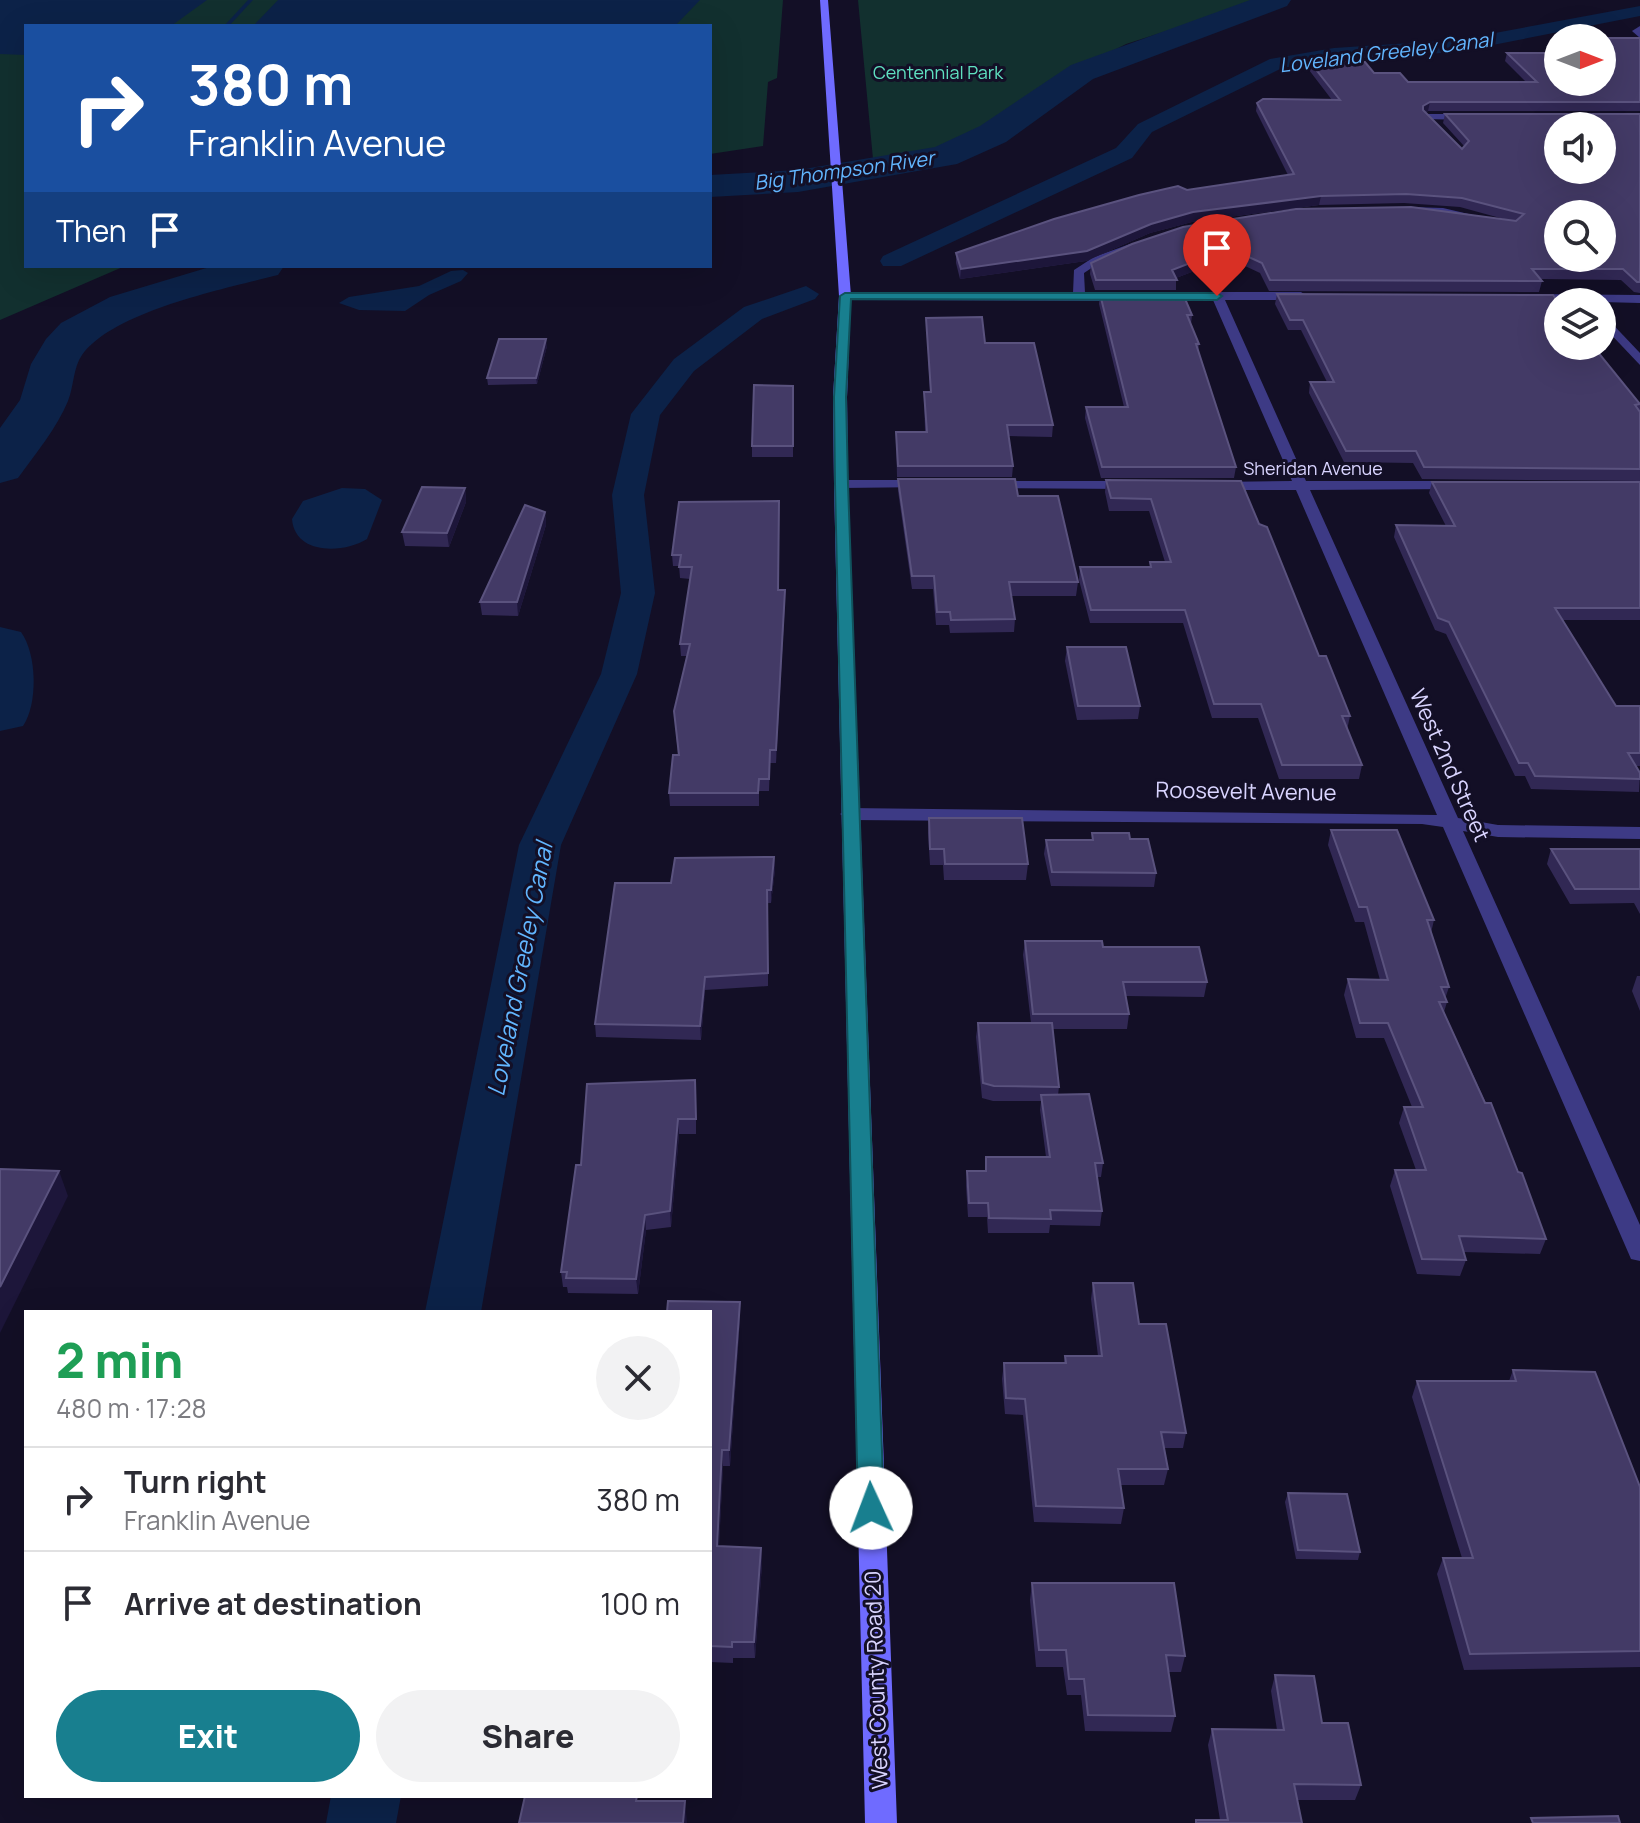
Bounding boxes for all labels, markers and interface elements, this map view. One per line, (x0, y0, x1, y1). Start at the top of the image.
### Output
north arrow (1544, 24, 1616, 96)
map controls (1544, 24, 1616, 360)
water label: Loveland Greeley Canal (1278, 25, 1497, 78)
text: 380 m (188, 45, 353, 122)
icon: right (56, 56, 160, 160)
park label: Centennial Park (873, 60, 1004, 84)
button: sound (1544, 112, 1616, 184)
text: Franklin Avenue (188, 118, 446, 167)
water label: Big Thompson River (752, 144, 938, 196)
button: search (1544, 200, 1616, 272)
icon: arrive (143, 208, 187, 252)
text: Then (56, 210, 127, 251)
pin (1183, 214, 1251, 296)
icon: arrive (1195, 226, 1239, 270)
button: layers (1544, 288, 1616, 360)
street label: Sheridan Avenue (1243, 456, 1383, 480)
street label: West 2nd Street (1403, 684, 1497, 846)
street label: Roosevelt Avenue (1155, 774, 1337, 808)
water label: Loveland Greeley Canal (478, 836, 560, 1099)
text: 2 min (56, 1327, 183, 1392)
button: close (596, 1336, 680, 1420)
text: 480 m · 17:28 (56, 1390, 207, 1426)
text: Turn right (124, 1461, 267, 1502)
position arrow (829, 1466, 913, 1550)
icon: right (56, 1477, 100, 1521)
text: 380 m (596, 1479, 680, 1520)
text: Franklin Avenue (124, 1502, 311, 1538)
street label: West County Road 20 (857, 1570, 895, 1790)
icon: arrive (56, 1581, 100, 1625)
text: Arrive at destination (124, 1583, 422, 1624)
text: 100 m (600, 1583, 680, 1624)
button: Exit (56, 1690, 360, 1782)
button: Share (376, 1690, 680, 1782)

